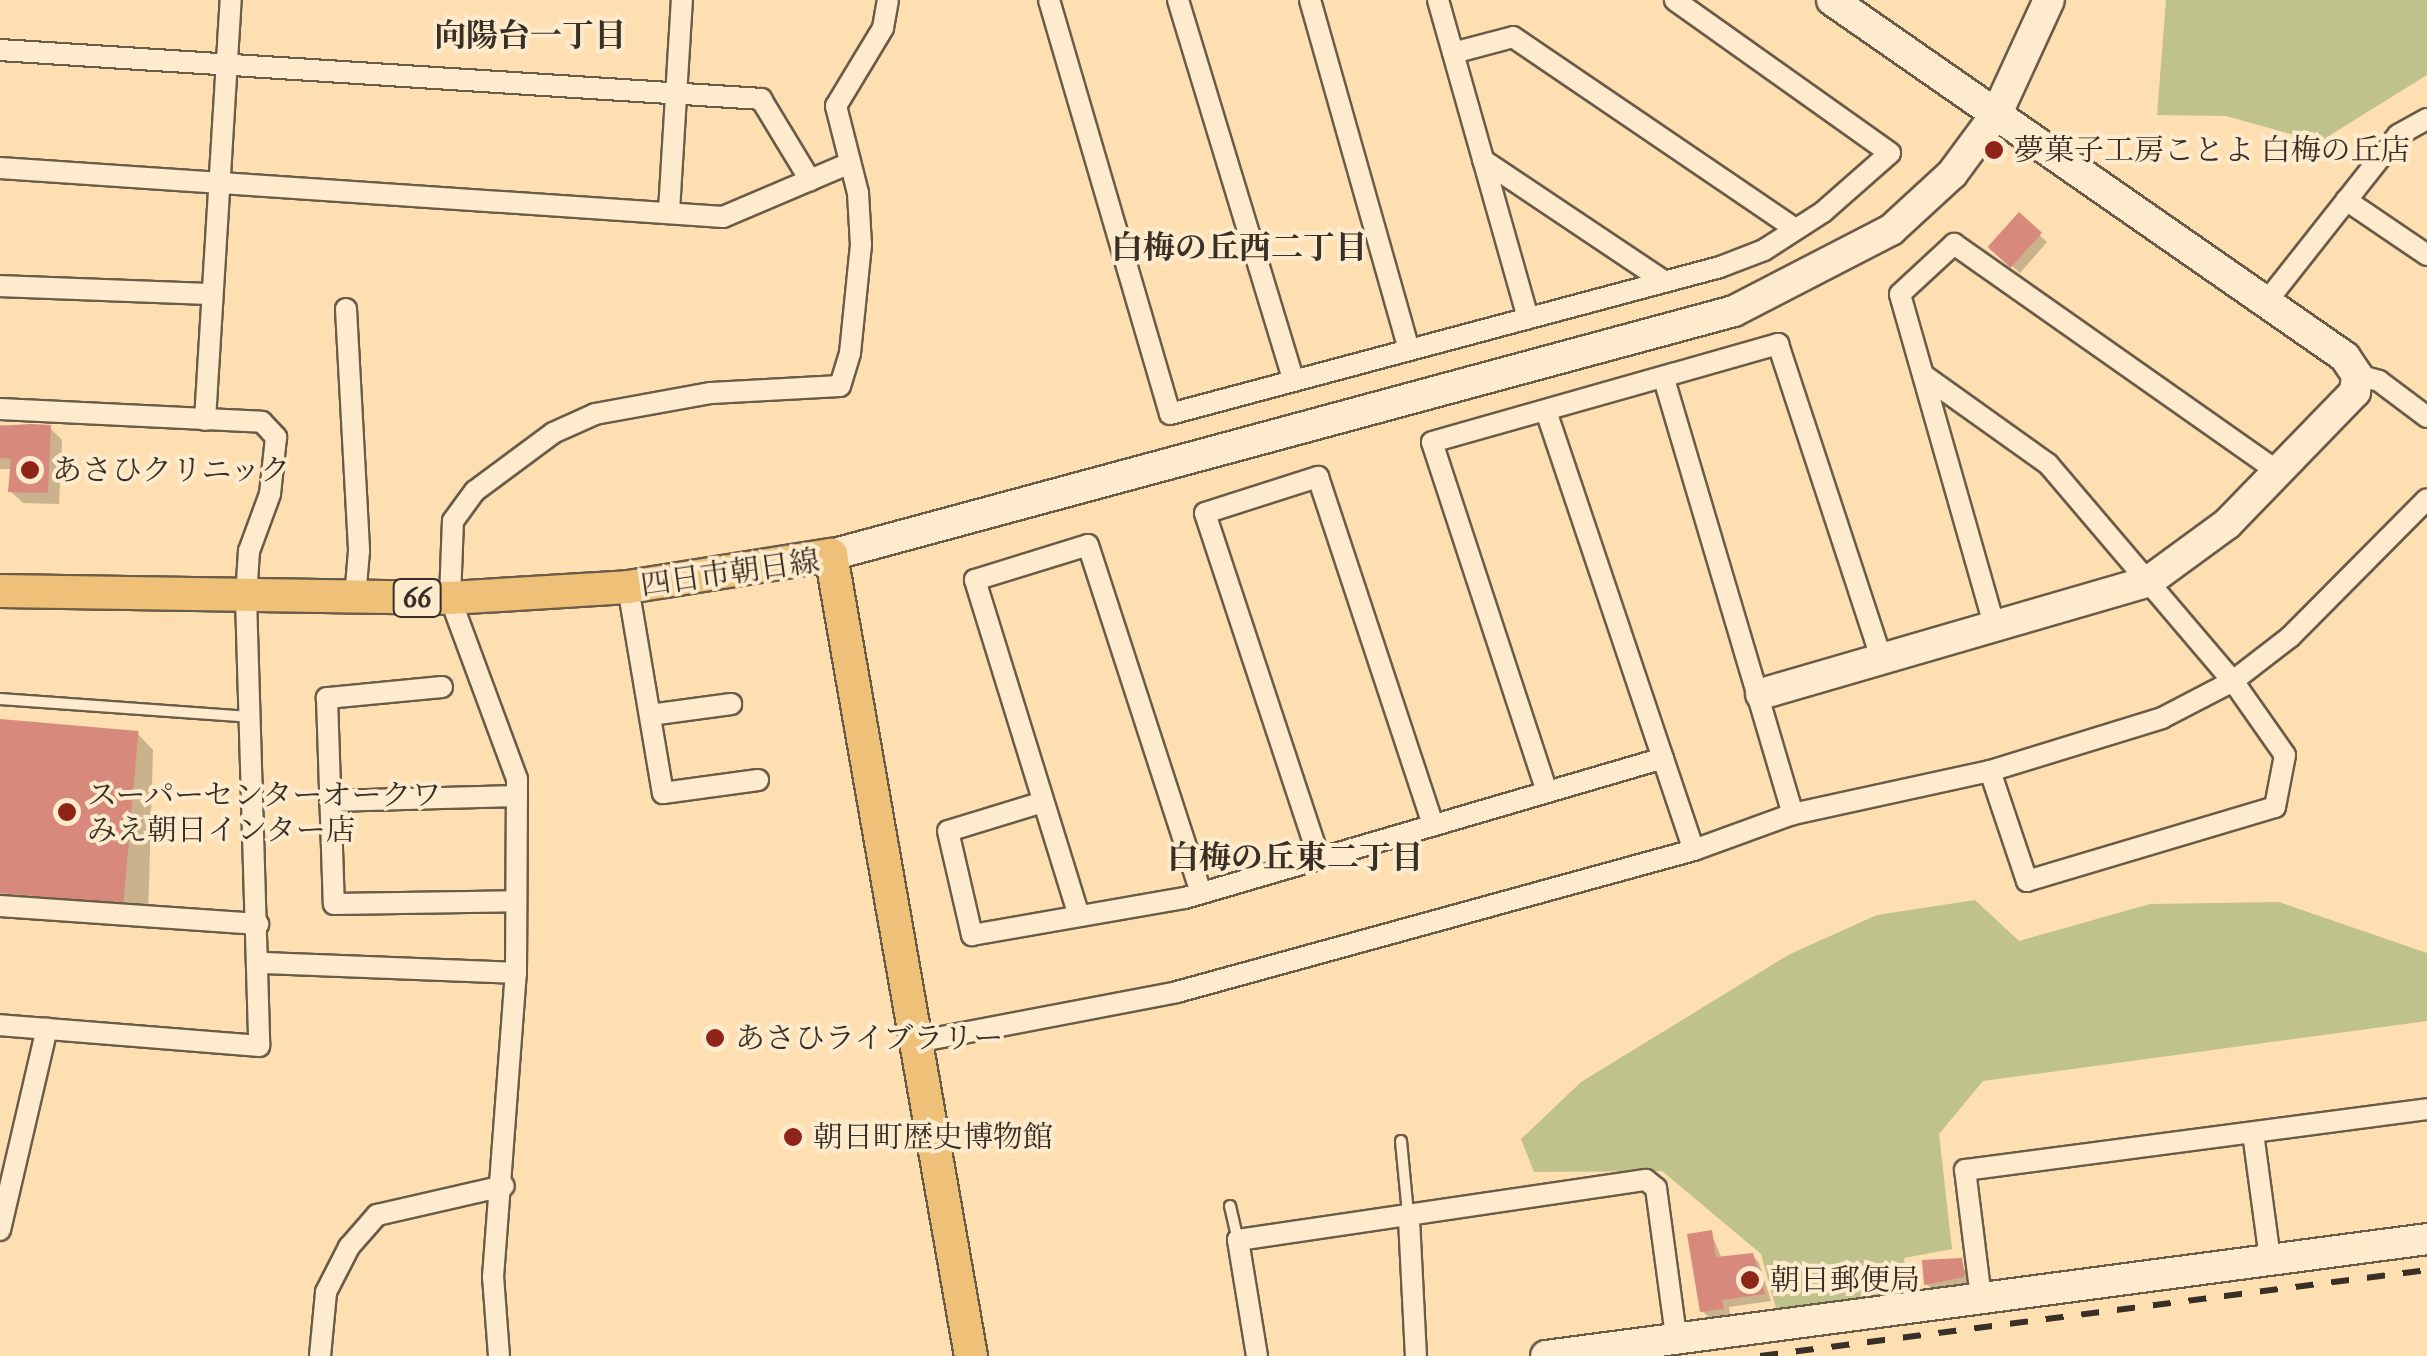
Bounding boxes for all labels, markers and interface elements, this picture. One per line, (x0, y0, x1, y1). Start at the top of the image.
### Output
district label: 向陽台一丁目 (434, 17, 626, 55)
place label: 夢菓子工房ことよ 白梅の丘店 (2014, 132, 2410, 168)
marker: 夢菓子工房ことよ 白梅の丘店 (1983, 139, 2005, 161)
district label: 白梅の丘西二丁目 (1111, 229, 1367, 267)
place label: あさひクリニック (52, 452, 292, 488)
marker: あさひクリニック (17, 457, 43, 483)
street label: 四日市朝日線 (638, 543, 822, 603)
road number: 66 (392, 575, 442, 621)
place label: スーパーセンターオークワ みえ朝日インター店 (87, 777, 445, 848)
marker: スーパーセンターオークワ みえ朝日インター店 (56, 801, 78, 823)
district label: 白梅の丘東二丁目 (1167, 839, 1423, 877)
place label: あさひライブラリー (735, 1020, 1005, 1056)
marker: あさひライブラリー (704, 1027, 726, 1049)
place label: 朝日町歴史博物館 (813, 1119, 1053, 1155)
marker: 朝日町歴史博物館 (782, 1126, 804, 1148)
place label: 朝日郵便局 (1770, 1262, 1920, 1298)
marker: 朝日郵便局 (1739, 1269, 1761, 1291)

